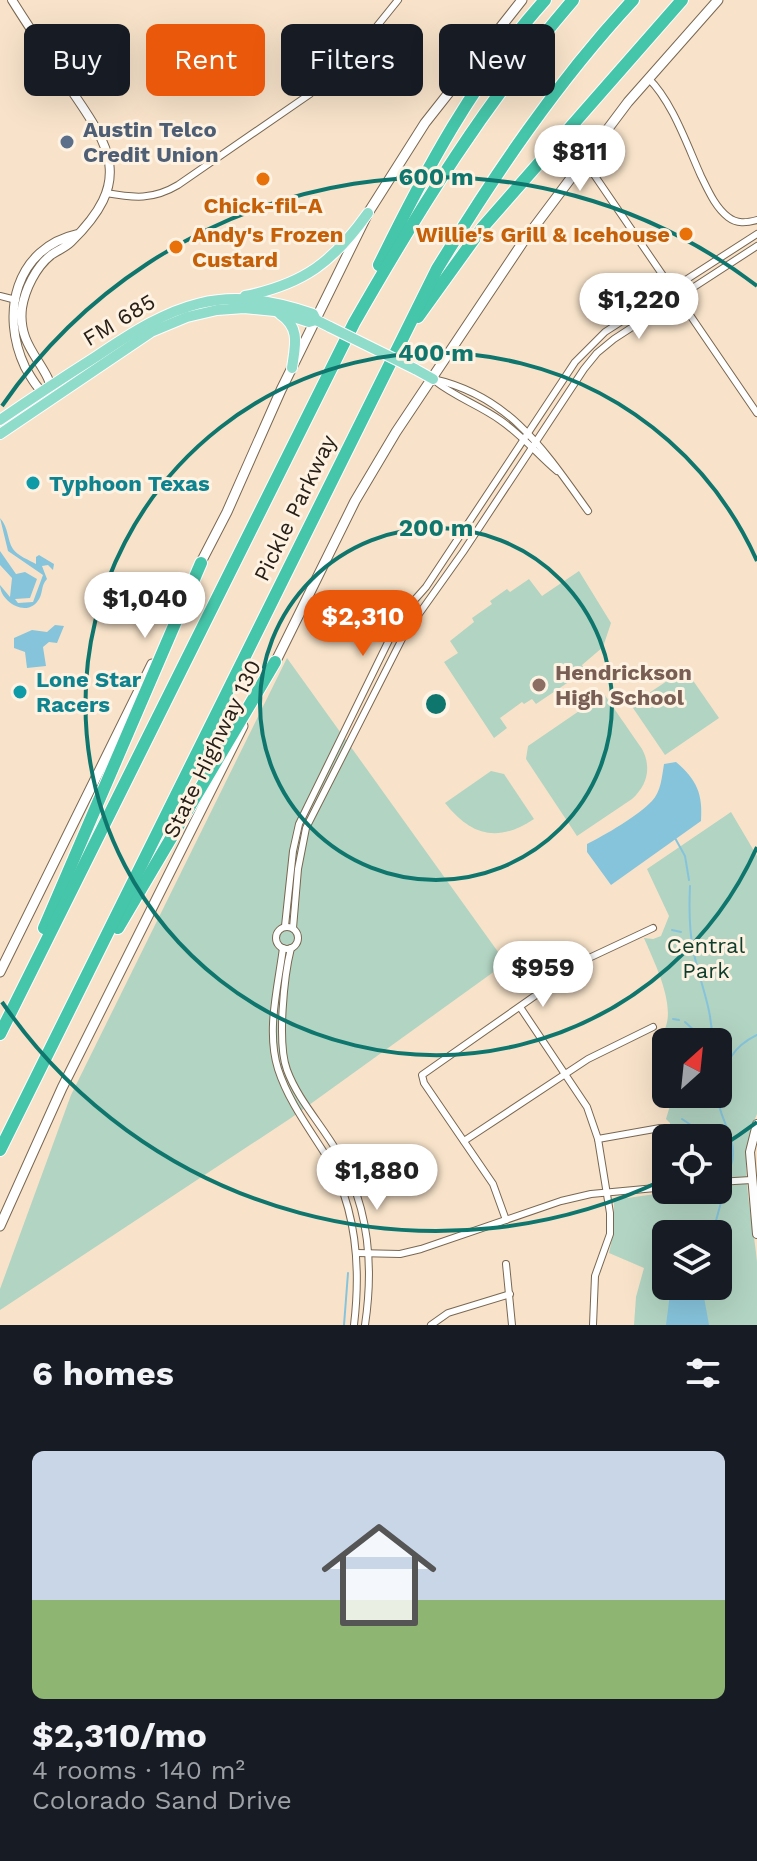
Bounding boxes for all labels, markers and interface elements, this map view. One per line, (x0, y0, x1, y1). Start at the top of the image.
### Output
chip: Buy (24, 24, 130, 96)
chip: Rent (146, 24, 265, 96)
chip: Filters (281, 24, 423, 96)
chip: New (439, 24, 555, 96)
place label: Austin Telco Credit Union (83, 117, 219, 167)
pin: $811 (533, 125, 627, 193)
marker: Austin Telco Credit Union (58, 133, 76, 151)
text: $811 (552, 136, 608, 166)
text: 600 m (398, 163, 474, 191)
marker: Chick-fil-A (254, 170, 272, 188)
place label: Chick-fil-A (203, 193, 323, 218)
place label: Andy's Frozen Custard (192, 222, 343, 272)
place label: Willie's Grill & Icehouse (416, 222, 670, 247)
marker: Willie's Grill & Icehouse (677, 225, 695, 243)
marker: Andy's Frozen Custard (167, 238, 185, 256)
pin: $1,220 (574, 273, 704, 341)
text: $1,220 (597, 284, 681, 314)
street label: FM 685 (79, 289, 159, 351)
text: 400 m (398, 339, 474, 367)
street label: Pickle Parkway (249, 430, 342, 585)
place label: Typhoon Texas (49, 471, 210, 496)
marker: Typhoon Texas (24, 474, 42, 492)
text: 200 m (399, 514, 473, 542)
pin: $1,040 (80, 572, 210, 640)
text: $1,040 (102, 583, 188, 613)
pin: $2,310 (298, 590, 428, 658)
text: $2,310 (321, 601, 405, 631)
street label: State Highway 130 (158, 656, 266, 842)
place label: Hendrickson High School (555, 660, 692, 710)
place label: Lone Star Racers (36, 667, 142, 717)
marker: Hendrickson High School (530, 676, 548, 694)
marker: Lone Star Racers (11, 683, 29, 701)
centre of rings (422, 690, 450, 718)
park label: Central Park (667, 933, 745, 983)
pin: $959 (496, 941, 590, 1009)
text: $959 (511, 952, 575, 982)
north arrow (652, 1028, 732, 1108)
map controls (652, 1028, 732, 1300)
button: locate (652, 1124, 732, 1204)
pin: $1,880 (312, 1144, 442, 1212)
text: $1,880 (335, 1155, 419, 1185)
button: layers (652, 1220, 732, 1300)
icon: filters (681, 1351, 725, 1395)
text: 6 homes (32, 1353, 174, 1393)
icon: home (307, 1503, 451, 1647)
text: $2,310/mo (32, 1715, 207, 1755)
text: 4 rooms · 140 m² (32, 1755, 245, 1785)
text: Colorado Sand Drive (32, 1785, 292, 1815)

